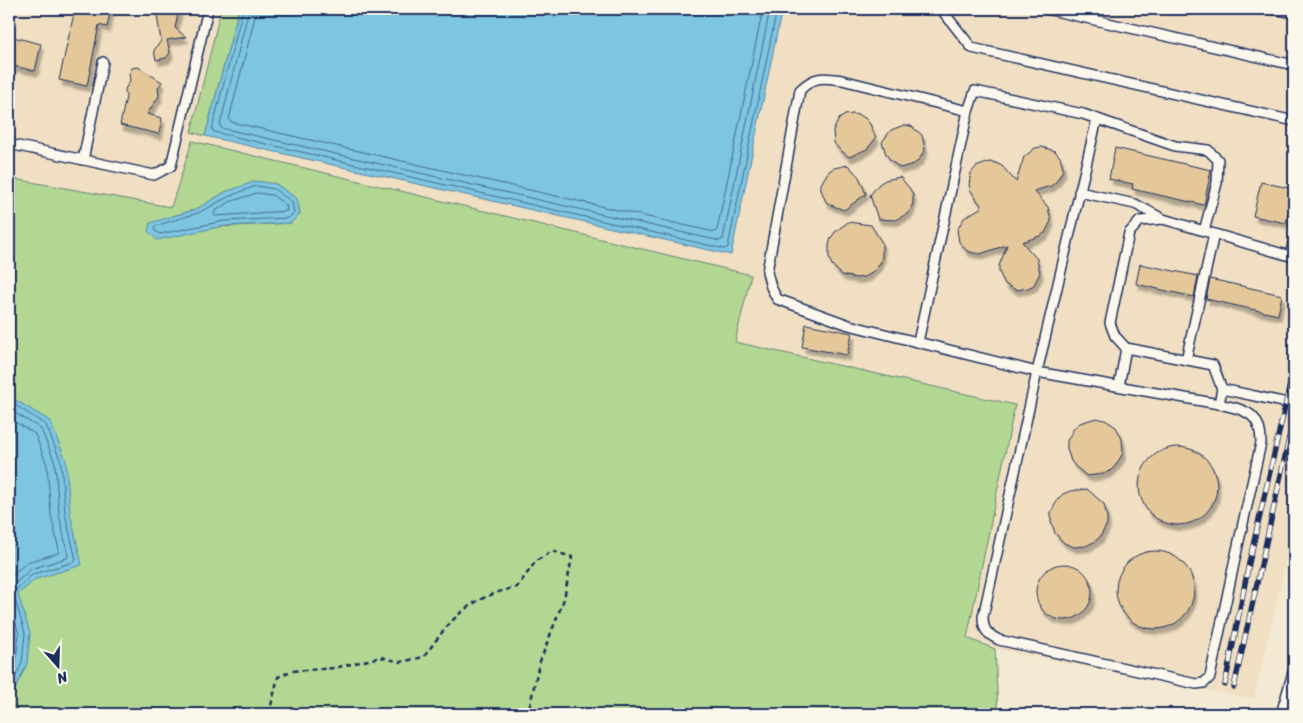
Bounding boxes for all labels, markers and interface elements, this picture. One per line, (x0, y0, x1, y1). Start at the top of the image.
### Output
north arrow (32, 640, 82, 690)
text: N (53, 664, 72, 691)

